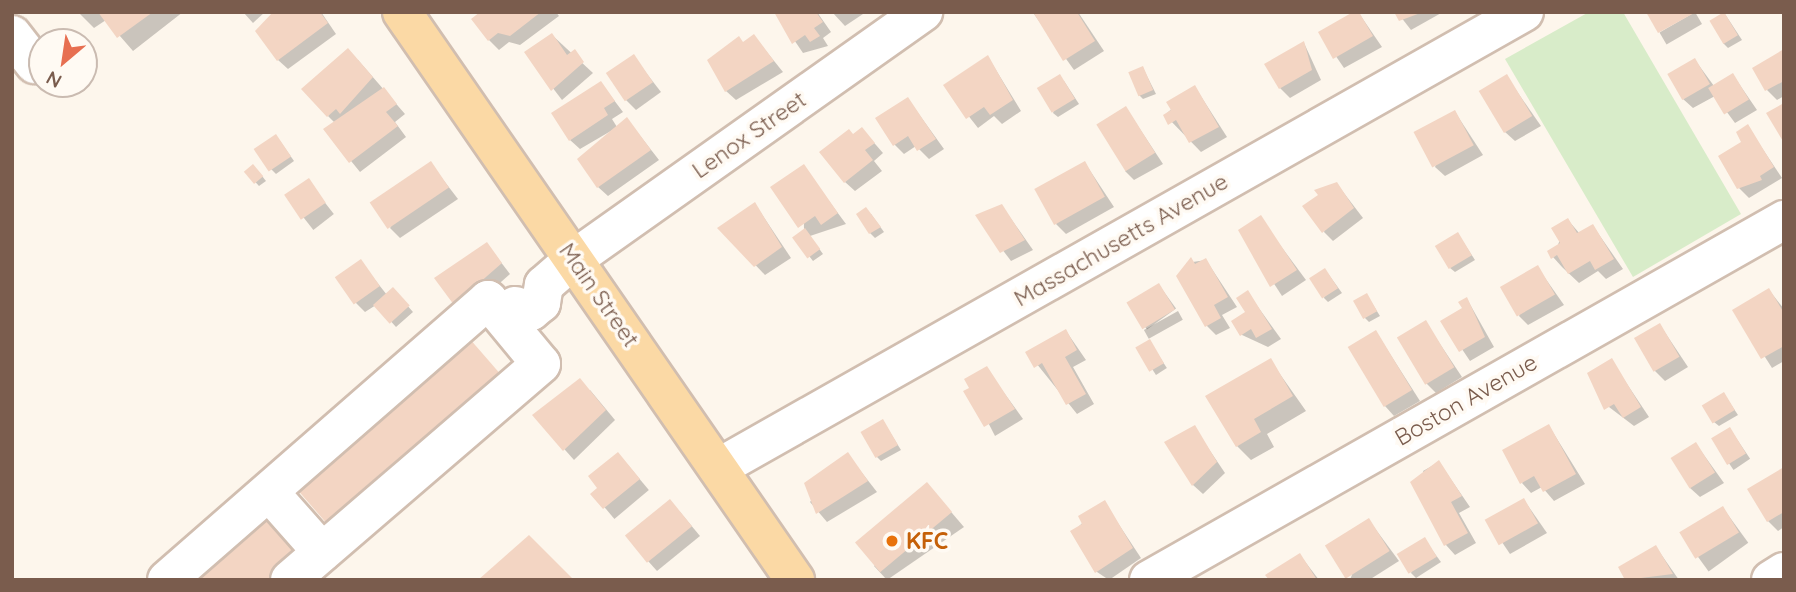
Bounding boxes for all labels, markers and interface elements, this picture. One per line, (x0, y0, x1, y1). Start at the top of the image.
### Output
north arrow (28, 28, 98, 98)
text: N (42, 66, 66, 93)
street label: Lenox Street (687, 86, 811, 184)
street label: Massachusetts Avenue (1009, 167, 1233, 313)
street label: Main Street (553, 238, 645, 352)
street label: Boston Avenue (1390, 348, 1542, 452)
place label: KFC (906, 527, 948, 555)
marker: KFC (884, 533, 900, 549)

